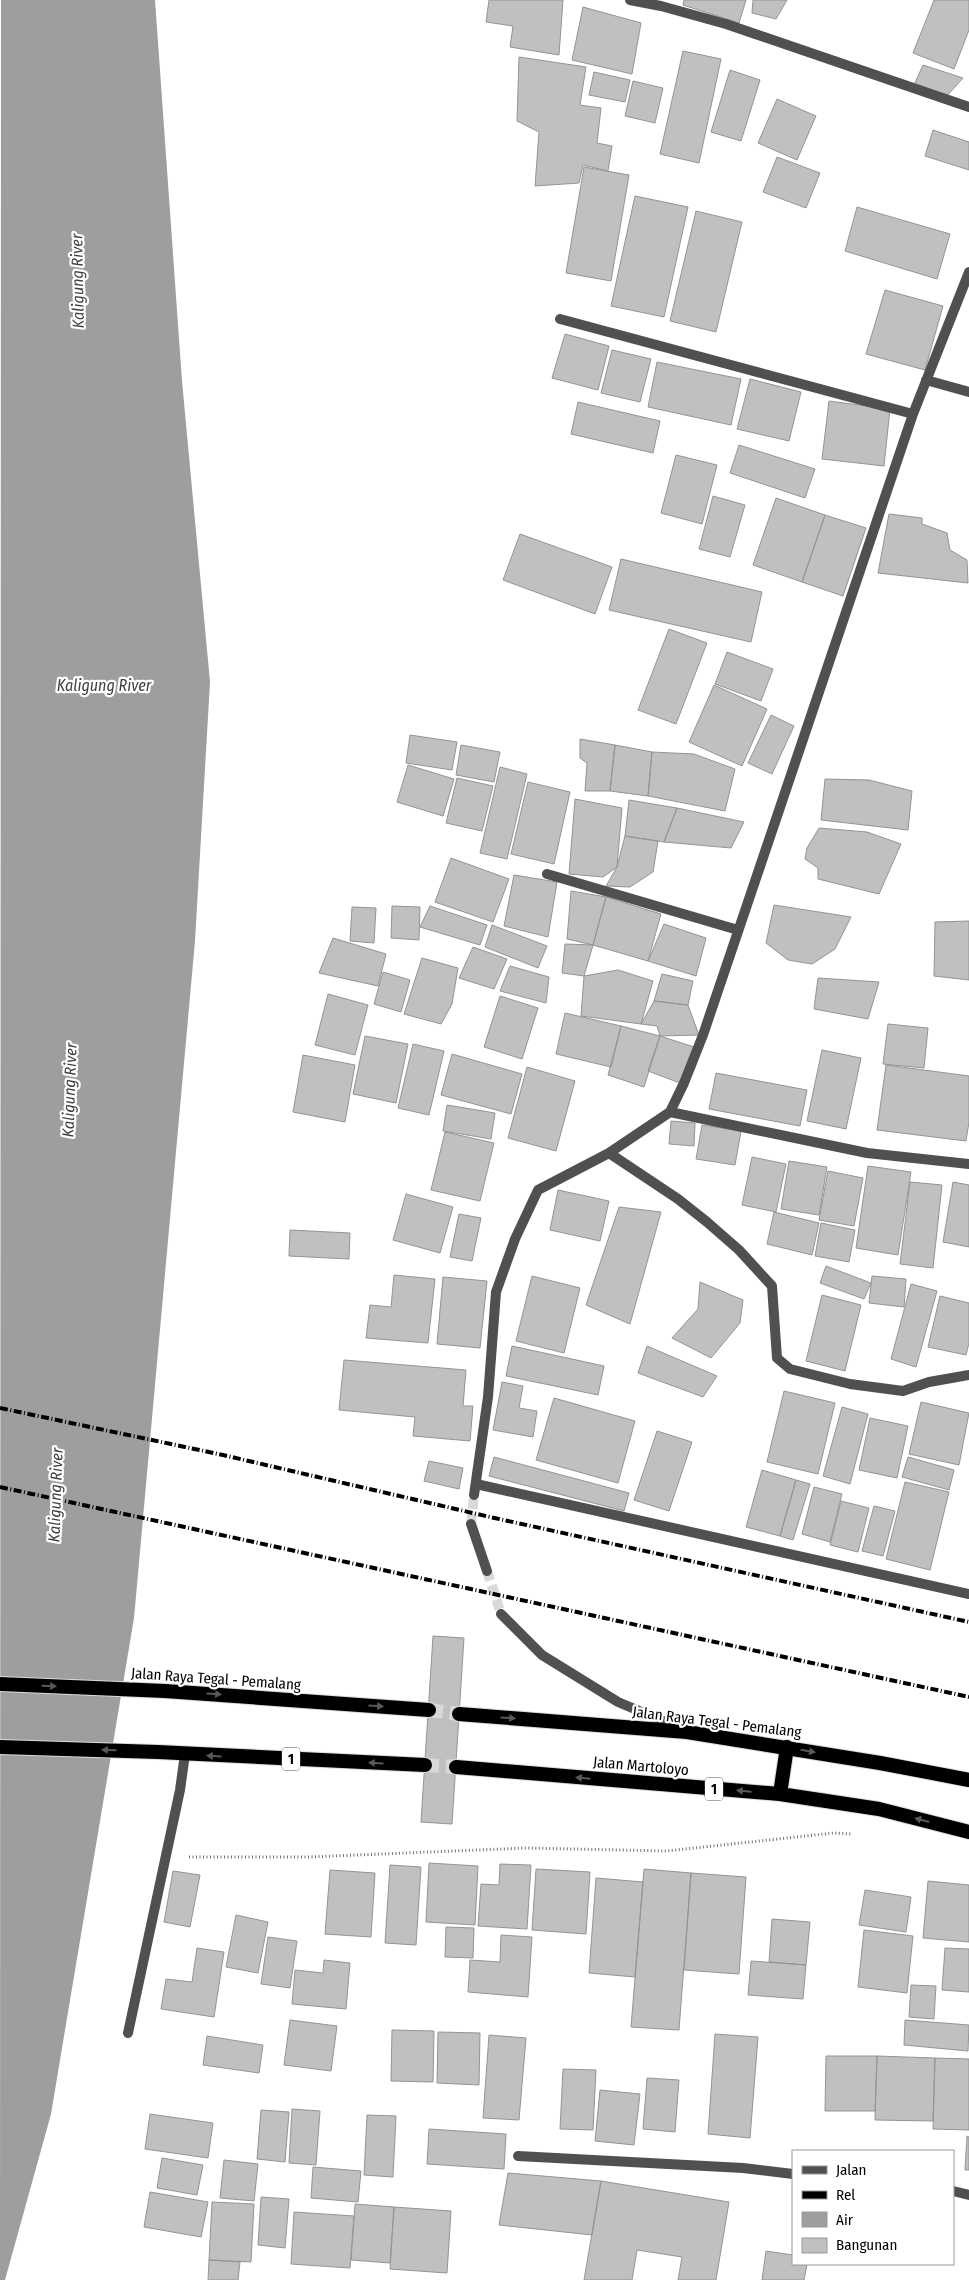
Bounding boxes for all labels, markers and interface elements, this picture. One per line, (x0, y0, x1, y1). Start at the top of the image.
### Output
water label: Kaligung River (67, 233, 88, 329)
water label: Kaligung River (57, 676, 152, 695)
water label: Kaligung River (58, 1042, 81, 1138)
water label: Kaligung River (44, 1447, 67, 1543)
street label: Jalan Raya Tegal - Pemalang (130, 1664, 302, 1694)
one-way arrow (41, 1682, 57, 1690)
one-way arrow (206, 1691, 222, 1699)
one-way arrow (368, 1703, 384, 1711)
street label: Jalan Raya Tegal - Pemalang (631, 1703, 803, 1741)
one-way arrow (500, 1714, 516, 1722)
one-way arrow (101, 1746, 117, 1754)
one-way arrow (800, 1747, 816, 1755)
road number: 1 (282, 1748, 300, 1770)
one-way arrow (206, 1751, 222, 1759)
street label: Jalan Martoloyo (592, 1753, 690, 1779)
one-way arrow (368, 1758, 384, 1766)
one-way arrow (574, 1773, 590, 1781)
road number: 1 (705, 1778, 723, 1800)
one-way arrow (736, 1787, 752, 1795)
one-way arrow (914, 1816, 929, 1824)
legend (792, 2150, 954, 2265)
text: Jalan (836, 2161, 866, 2179)
text: Rel (836, 2186, 855, 2204)
text: Air (836, 2211, 854, 2229)
text: Bangunan (836, 2236, 897, 2254)

